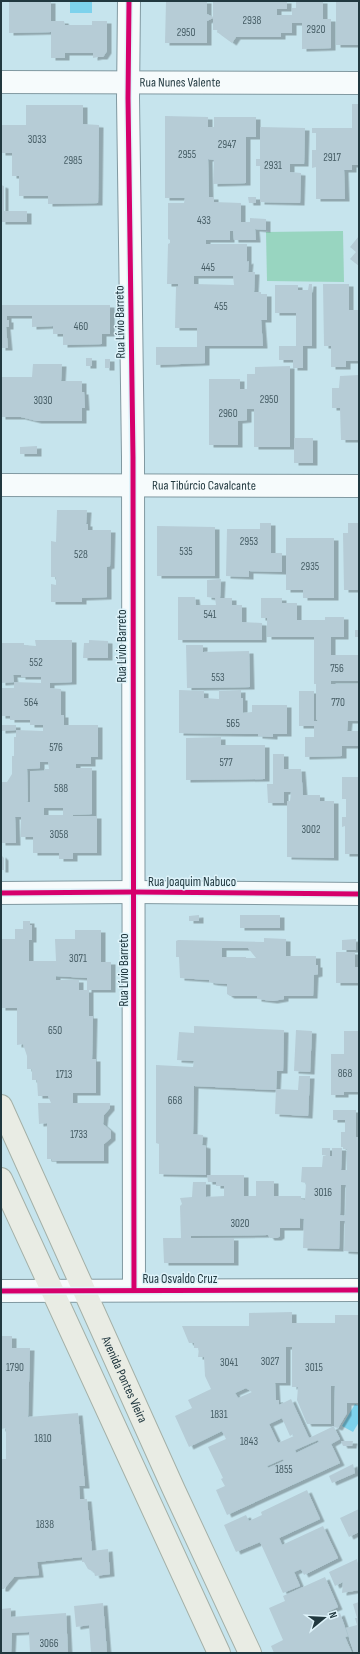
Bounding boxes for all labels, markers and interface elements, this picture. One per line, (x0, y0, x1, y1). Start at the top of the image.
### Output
house number: 2938 (243, 14, 262, 27)
house number: 2920 (307, 23, 326, 36)
house number: 2950 (177, 26, 195, 39)
street label: Rua Nunes Valente (139, 74, 221, 91)
house number: 3033 (28, 133, 47, 146)
house number: 2947 (218, 138, 237, 151)
house number: 2955 (178, 148, 196, 161)
house number: 2917 (323, 151, 341, 164)
house number: 2985 (64, 154, 82, 167)
house number: 2931 (264, 159, 282, 172)
house number: 433 (197, 214, 211, 227)
house number: 445 (201, 261, 215, 274)
street label: Rua Lívio Barreto (111, 285, 129, 359)
house number: 455 (214, 300, 228, 313)
house number: 460 (74, 320, 88, 333)
house number: 2950 (260, 393, 278, 406)
house number: 3030 (33, 394, 53, 407)
house number: 2960 (218, 407, 238, 420)
street label: Rua Tibúrcio Cavalcante (152, 477, 256, 494)
house number: 2953 (240, 535, 259, 548)
house number: 535 (179, 545, 193, 558)
house number: 528 (74, 548, 88, 561)
house number: 2935 (301, 560, 319, 573)
house number: 541 (204, 608, 217, 621)
street label: Rua Lívio Barreto (114, 609, 130, 683)
house number: 552 (29, 656, 43, 669)
house number: 756 (330, 662, 344, 675)
house number: 553 (211, 671, 225, 684)
house number: 564 (24, 696, 38, 709)
house number: 770 (331, 696, 345, 709)
house number: 565 (226, 717, 240, 730)
house number: 576 (49, 741, 63, 754)
house number: 577 (219, 756, 233, 769)
house number: 588 (54, 782, 68, 795)
house number: 3002 (302, 823, 321, 836)
house number: 3058 (50, 828, 69, 841)
street label: Rua Joaquim Nabuco (148, 874, 236, 890)
street label: Rua Lívio Barreto (116, 933, 132, 1007)
house number: 3071 (69, 952, 87, 965)
house number: 650 (48, 1024, 62, 1037)
house number: 868 (338, 1067, 352, 1080)
house number: 1713 (56, 1068, 73, 1081)
house number: 668 (168, 1094, 182, 1107)
house number: 1733 (70, 1128, 88, 1141)
house number: 3016 (314, 1186, 332, 1199)
house number: 3020 (231, 1217, 250, 1230)
street label: Rua Osvaldo Cruz (143, 1271, 218, 1287)
street label: Avenida Pontes Vieira (97, 1333, 151, 1425)
house number: 3027 (261, 1355, 280, 1368)
house number: 3041 (220, 1356, 238, 1369)
house number: 1790 (6, 1361, 24, 1374)
house number: 3015 (305, 1361, 323, 1374)
house number: 1831 (210, 1408, 228, 1421)
house number: 1810 (34, 1432, 52, 1445)
house number: 1843 (240, 1435, 258, 1448)
house number: 1855 (275, 1463, 293, 1476)
house number: 1838 (36, 1518, 54, 1531)
north arrow (304, 1598, 344, 1638)
text: N (326, 1610, 340, 1620)
house number: 3066 (39, 1637, 59, 1650)

